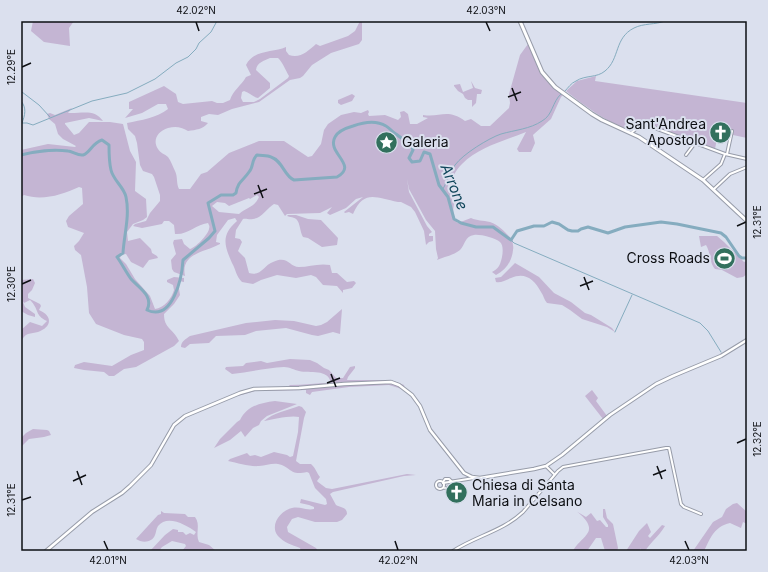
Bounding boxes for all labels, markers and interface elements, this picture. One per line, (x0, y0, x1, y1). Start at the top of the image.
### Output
text: 42.02°N (176, 4, 216, 16)
text: 42.03°N (466, 4, 506, 16)
text: 12.29°E (5, 49, 17, 85)
place label: Sant'Andrea Apostolo (626, 115, 706, 148)
church icon: Sant'Andrea Apostolo (708, 119, 734, 145)
place icon: Galeria (374, 129, 400, 155)
place label: Galeria (402, 133, 449, 150)
water label: Arrone (436, 160, 472, 213)
text: 12.31°E (751, 205, 763, 239)
sports icon: Cross Roads (712, 245, 738, 271)
place label: Cross Roads (626, 249, 710, 266)
text: 12.30°E (5, 266, 17, 302)
text: 12.32°E (751, 421, 763, 457)
place label: Chiesa di Santa Maria in Celsano (472, 476, 582, 509)
church icon: Chiesa di Santa Maria in Celsano (443, 480, 469, 506)
text: 12.31°E (5, 483, 17, 517)
text: 42.01°N (89, 554, 127, 566)
text: 42.02°N (378, 554, 418, 566)
text: 42.03°N (669, 554, 709, 566)

